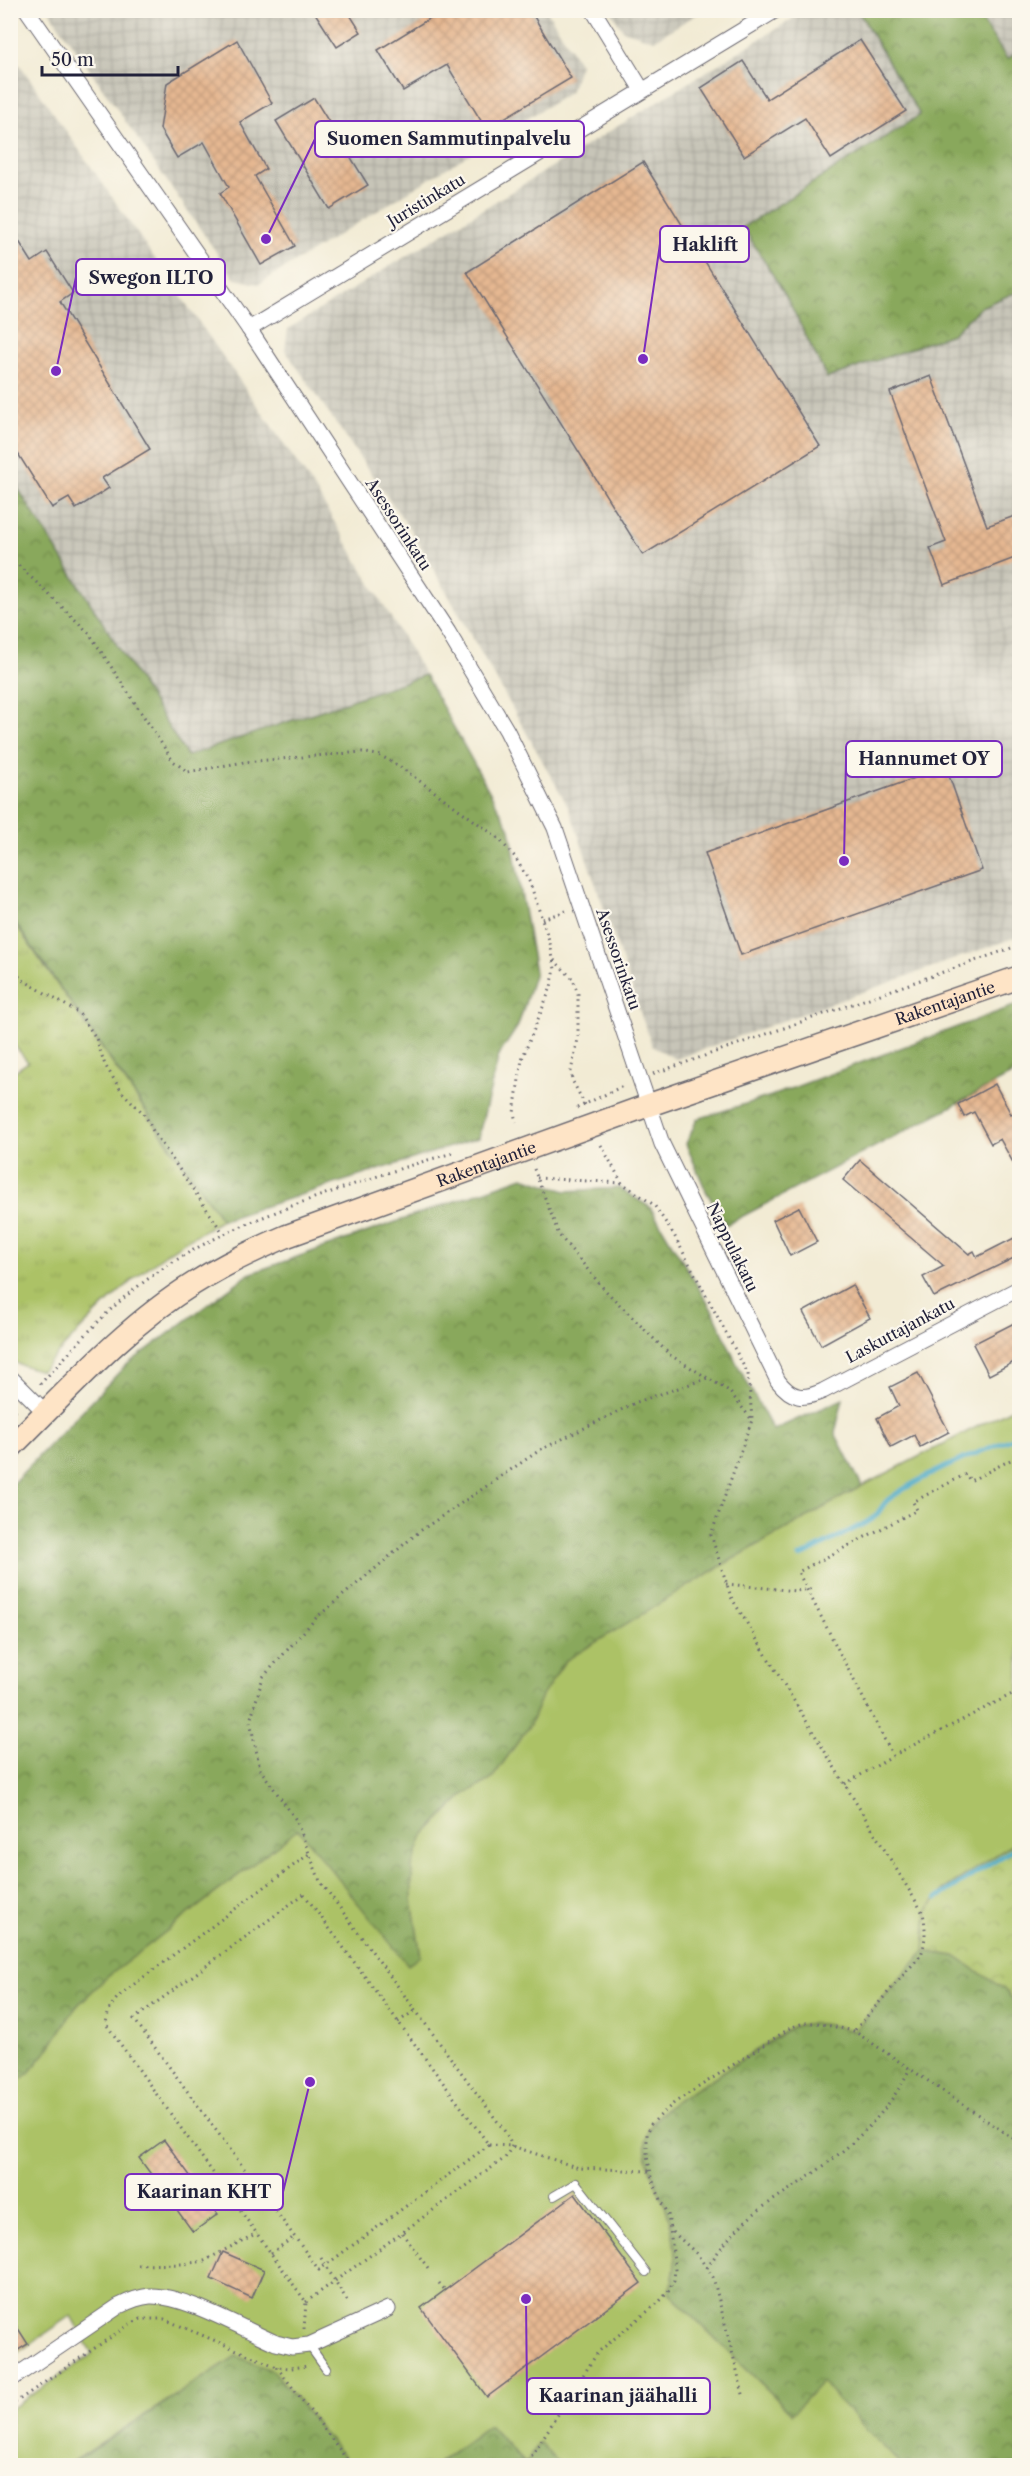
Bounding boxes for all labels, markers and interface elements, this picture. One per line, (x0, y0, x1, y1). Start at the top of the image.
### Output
scale bar (42, 39, 178, 77)
text: 50 m (51, 49, 94, 71)
callout: Suomen Sammutinpalvelu (315, 121, 584, 157)
text: Suomen Sammutinpalvelu (327, 128, 571, 150)
street label: Juristinkatu (381, 169, 469, 233)
callout: Haklift (660, 226, 749, 262)
text: Haklift (672, 234, 738, 256)
callout: Swegon ILTO (76, 259, 225, 295)
text: Swegon ILTO (88, 267, 214, 289)
street label: Asessorinkatu (361, 473, 436, 574)
callout: Hannumet OY (846, 741, 1002, 777)
text: Hannumet OY (858, 748, 991, 770)
street label: Asessorinkatu (592, 905, 646, 1013)
street label: Rakentajantie (892, 976, 998, 1029)
street label: Rakentajantie (434, 1137, 539, 1191)
street label: Nappulakatu (703, 1199, 763, 1295)
street label: Laskuttajankatu (842, 1293, 958, 1367)
callout: Kaarinan KHT (125, 2174, 283, 2210)
text: Kaarinan KHT (137, 2181, 271, 2203)
callout: Kaarinan jäähalli (527, 2378, 710, 2414)
text: Kaarinan jäähalli (539, 2385, 698, 2407)

